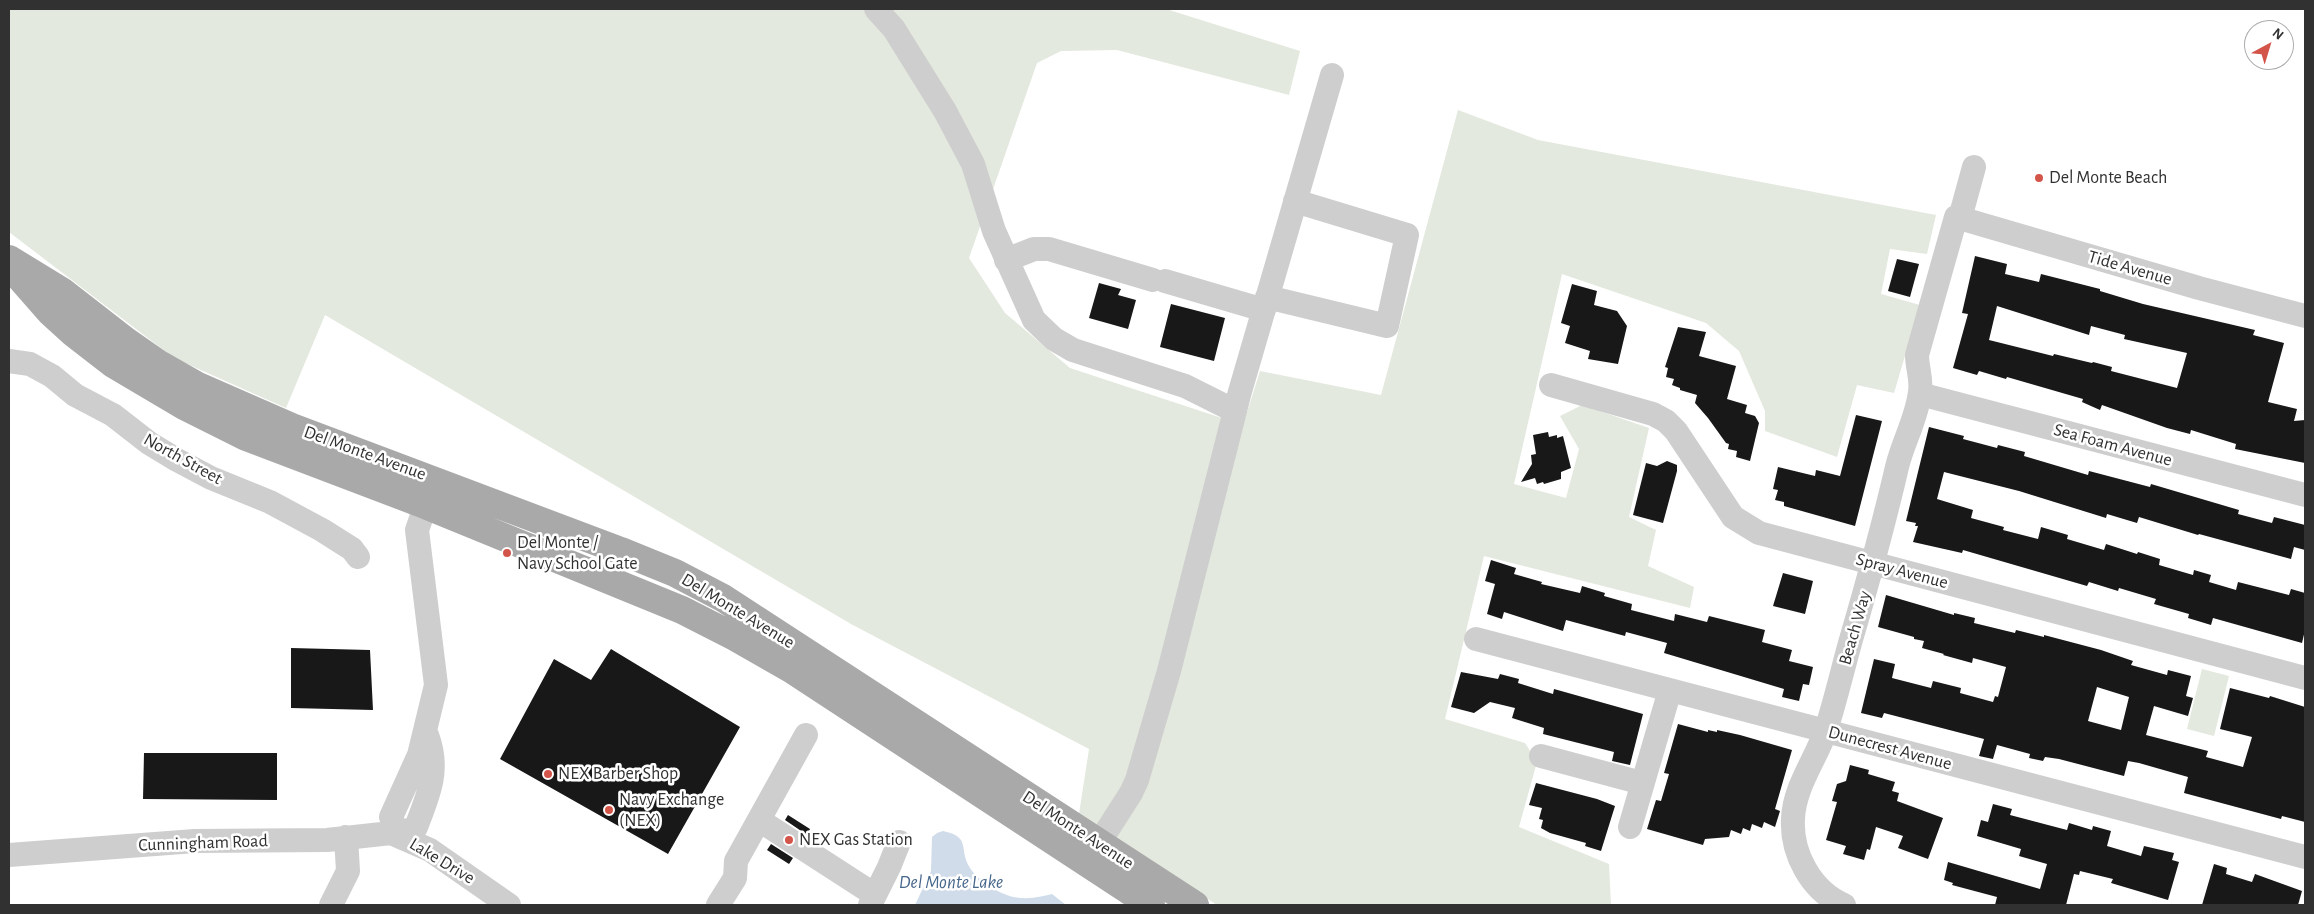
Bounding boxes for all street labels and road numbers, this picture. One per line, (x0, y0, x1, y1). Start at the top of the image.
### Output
street label: Tide Avenue (2086, 246, 2174, 290)
street label: Sea Foam Avenue (2051, 419, 2175, 471)
street label: Del Monte Avenue (301, 421, 429, 485)
street label: North Street (140, 429, 226, 489)
street label: Spray Avenue (1854, 548, 1950, 594)
street label: Del Monte Avenue (677, 569, 799, 653)
street label: Beach Way (1834, 588, 1876, 668)
street label: Dunecrest Avenue (1826, 721, 1954, 775)
street label: Del Monte Avenue (1018, 786, 1138, 874)
street label: Cunningham Road (138, 830, 268, 856)
street label: Lake Drive (405, 833, 479, 889)

